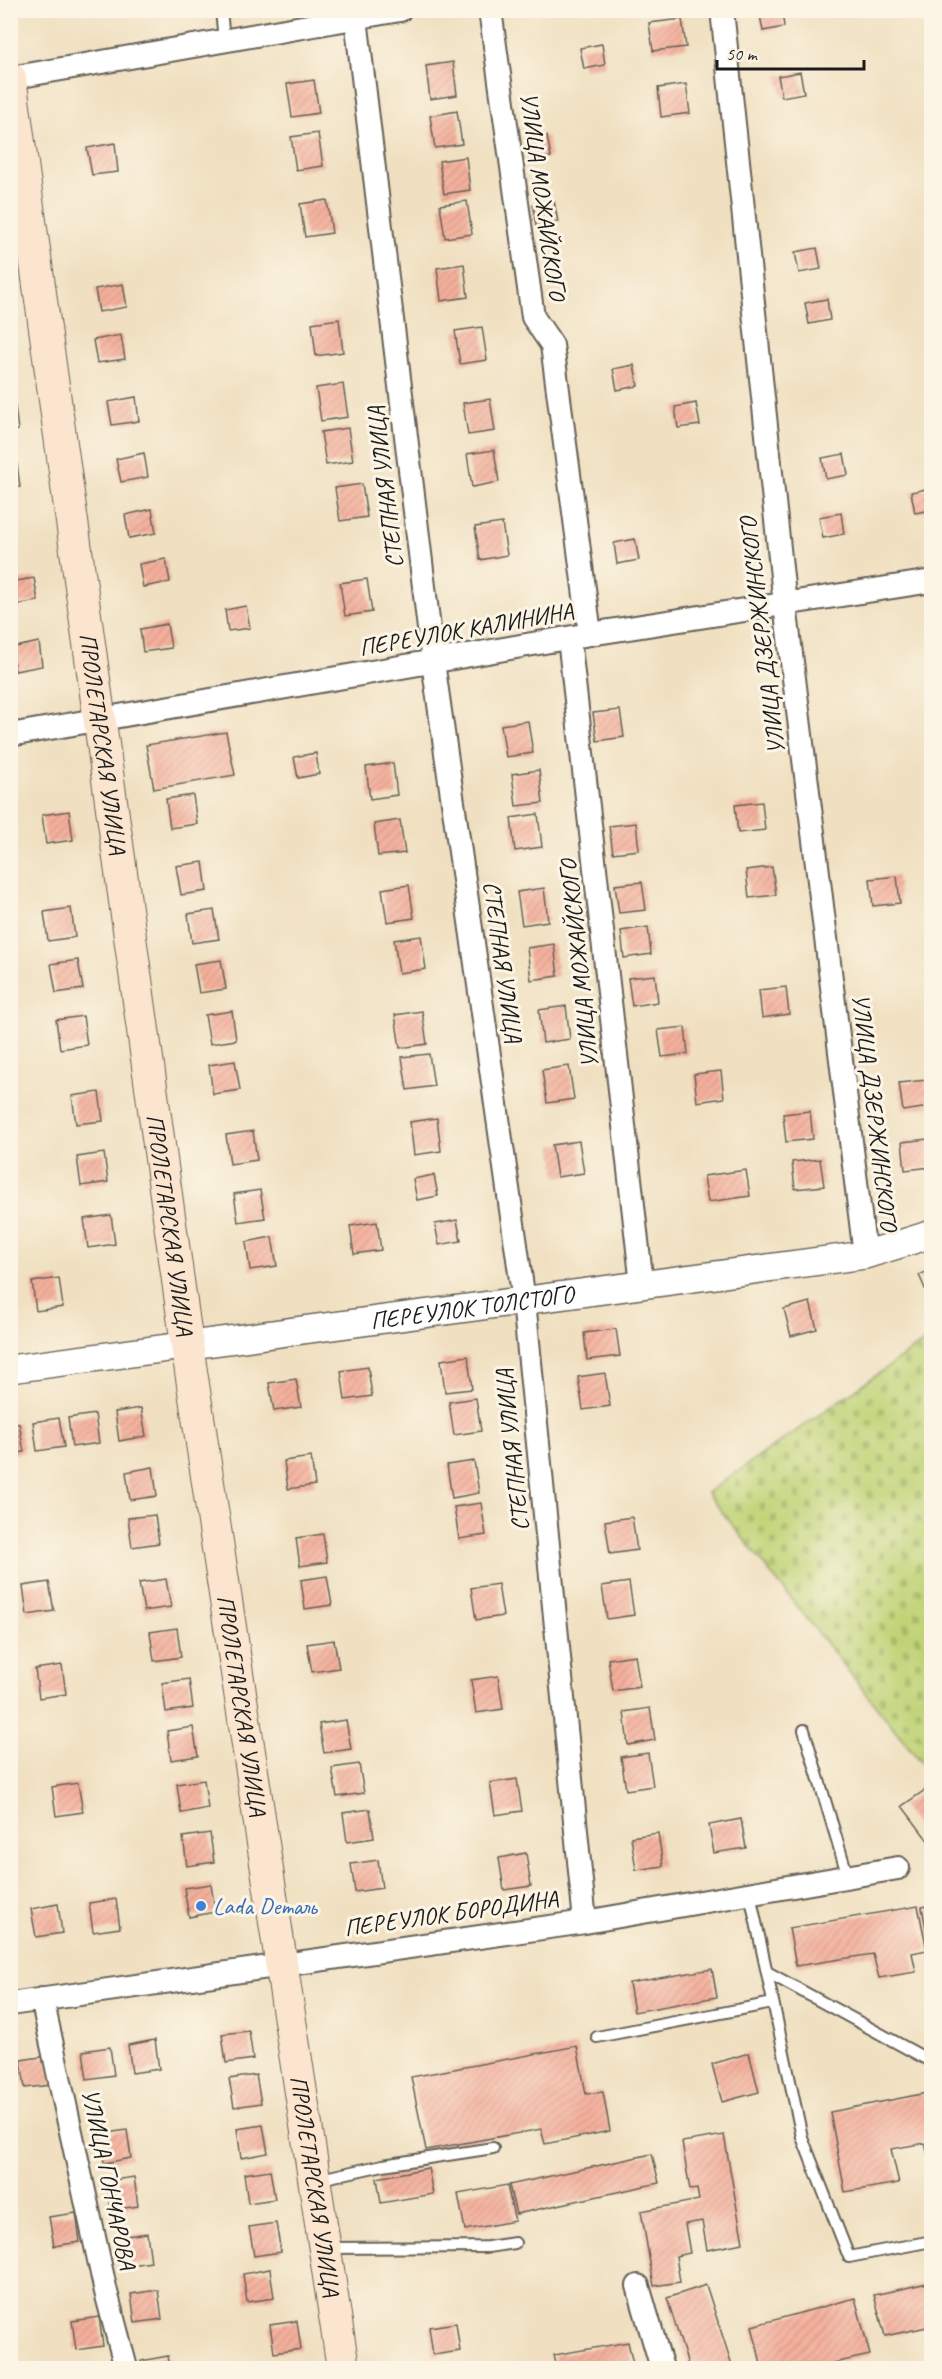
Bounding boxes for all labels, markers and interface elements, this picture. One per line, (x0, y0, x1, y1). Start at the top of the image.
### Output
scale bar (717, 33, 864, 71)
text: 50 m (726, 43, 759, 65)
street label: УЛИЦА МОЖАЙСКОГО (514, 90, 573, 304)
street label: СТЕПНАЯ УЛИЦА (360, 404, 410, 570)
street label: УЛИЦА ДЗЕРЖИНСКОГО (732, 513, 791, 756)
street label: ПЕРЕУЛОК КАЛИНИНА (357, 595, 576, 663)
street label: ПРОЛЕТАРСКАЯ УЛИЦА (73, 631, 133, 857)
street label: УЛИЦА МОЖАЙСКОГО (553, 856, 605, 1070)
street label: СТЕПНАЯ УЛИЦА (477, 879, 529, 1046)
street label: УЛИЦА ДЗЕРЖИНСКОГО (846, 992, 905, 1235)
street label: ПРОЛЕТАРСКАЯ УЛИЦА (140, 1112, 201, 1338)
street label: ПЕРЕУЛОК ТОЛСТОГО (369, 1279, 578, 1336)
street label: СТЕПНАЯ УЛИЦА (488, 1367, 535, 1532)
street label: ПРОЛЕТАРСКАЯ УЛИЦА (210, 1593, 274, 1819)
street label: ПЕРЕУЛОК БОРОДИНА (342, 1883, 561, 1943)
place label: Lada Dеталь (213, 1891, 318, 1921)
marker: Lada Dеталь (194, 1899, 208, 1913)
street label: ПРОЛЕТАРСКАЯ УЛИЦА (284, 2073, 347, 2299)
street label: УЛИЦА ГОНЧАРОВА (75, 2086, 143, 2273)

